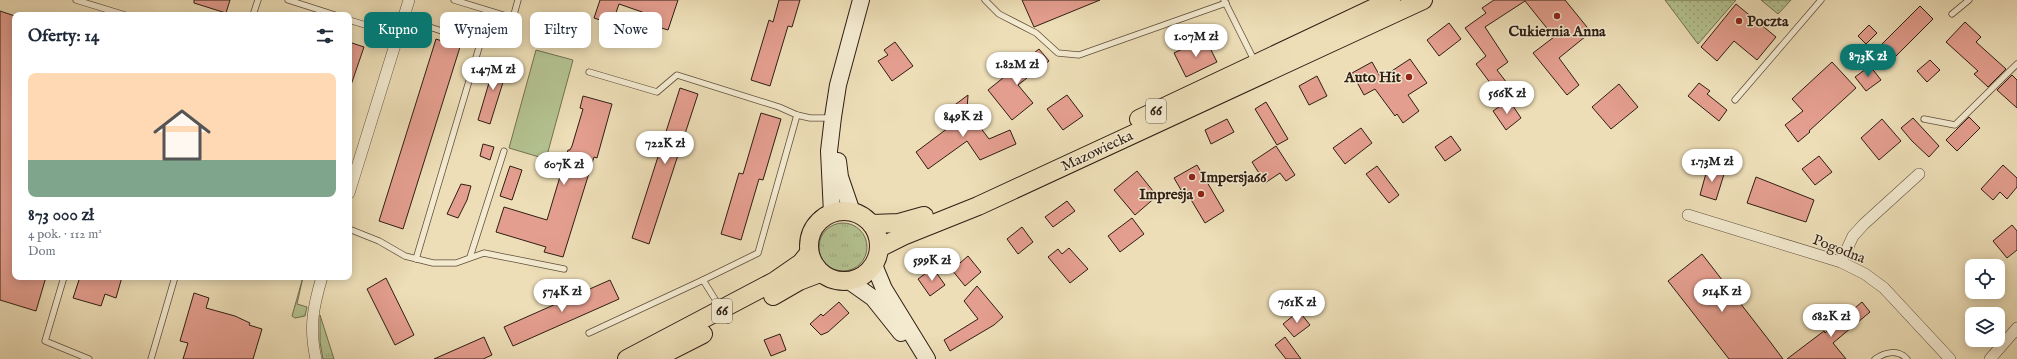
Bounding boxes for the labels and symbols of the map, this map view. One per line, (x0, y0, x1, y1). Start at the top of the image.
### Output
marker: Cukiernia Anna (1552, 11, 1562, 21)
place label: Poczta (1747, 12, 1789, 31)
marker: Poczta (1734, 16, 1744, 26)
place label: Cukiernia Anna (1508, 22, 1606, 41)
pin: 1.07M zł (1155, 24, 1237, 58)
pin: 873K zł (1831, 44, 1905, 78)
pin: 1.82M zł (976, 52, 1058, 86)
pin: 1.47M zł (452, 57, 534, 91)
place label: Auto Hit (1344, 68, 1402, 87)
marker: Auto Hit (1404, 72, 1414, 82)
pin: 566K zł (1470, 81, 1544, 115)
road number: 66 (1146, 99, 1166, 123)
pin: 849K zł (926, 104, 1000, 138)
street label: Mazowiecka (1058, 126, 1136, 176)
pin: 722K zł (628, 131, 702, 165)
pin: 1.73M zł (1671, 149, 1753, 183)
pin: 607K zł (527, 152, 601, 186)
place label: Impersja66 (1200, 168, 1267, 187)
marker: Impersja66 (1187, 172, 1197, 182)
place label: Impresja (1139, 185, 1194, 204)
marker: Impresja (1196, 189, 1206, 199)
street label: Pogodna (1810, 230, 1869, 268)
pin: 599K zł (895, 248, 969, 282)
pin: 574K zł (525, 279, 599, 313)
pin: 914K zł (1685, 279, 1759, 313)
pin: 761K zł (1260, 290, 1334, 324)
road number: 66 (712, 299, 732, 323)
pin: 682K zł (1794, 304, 1868, 338)

